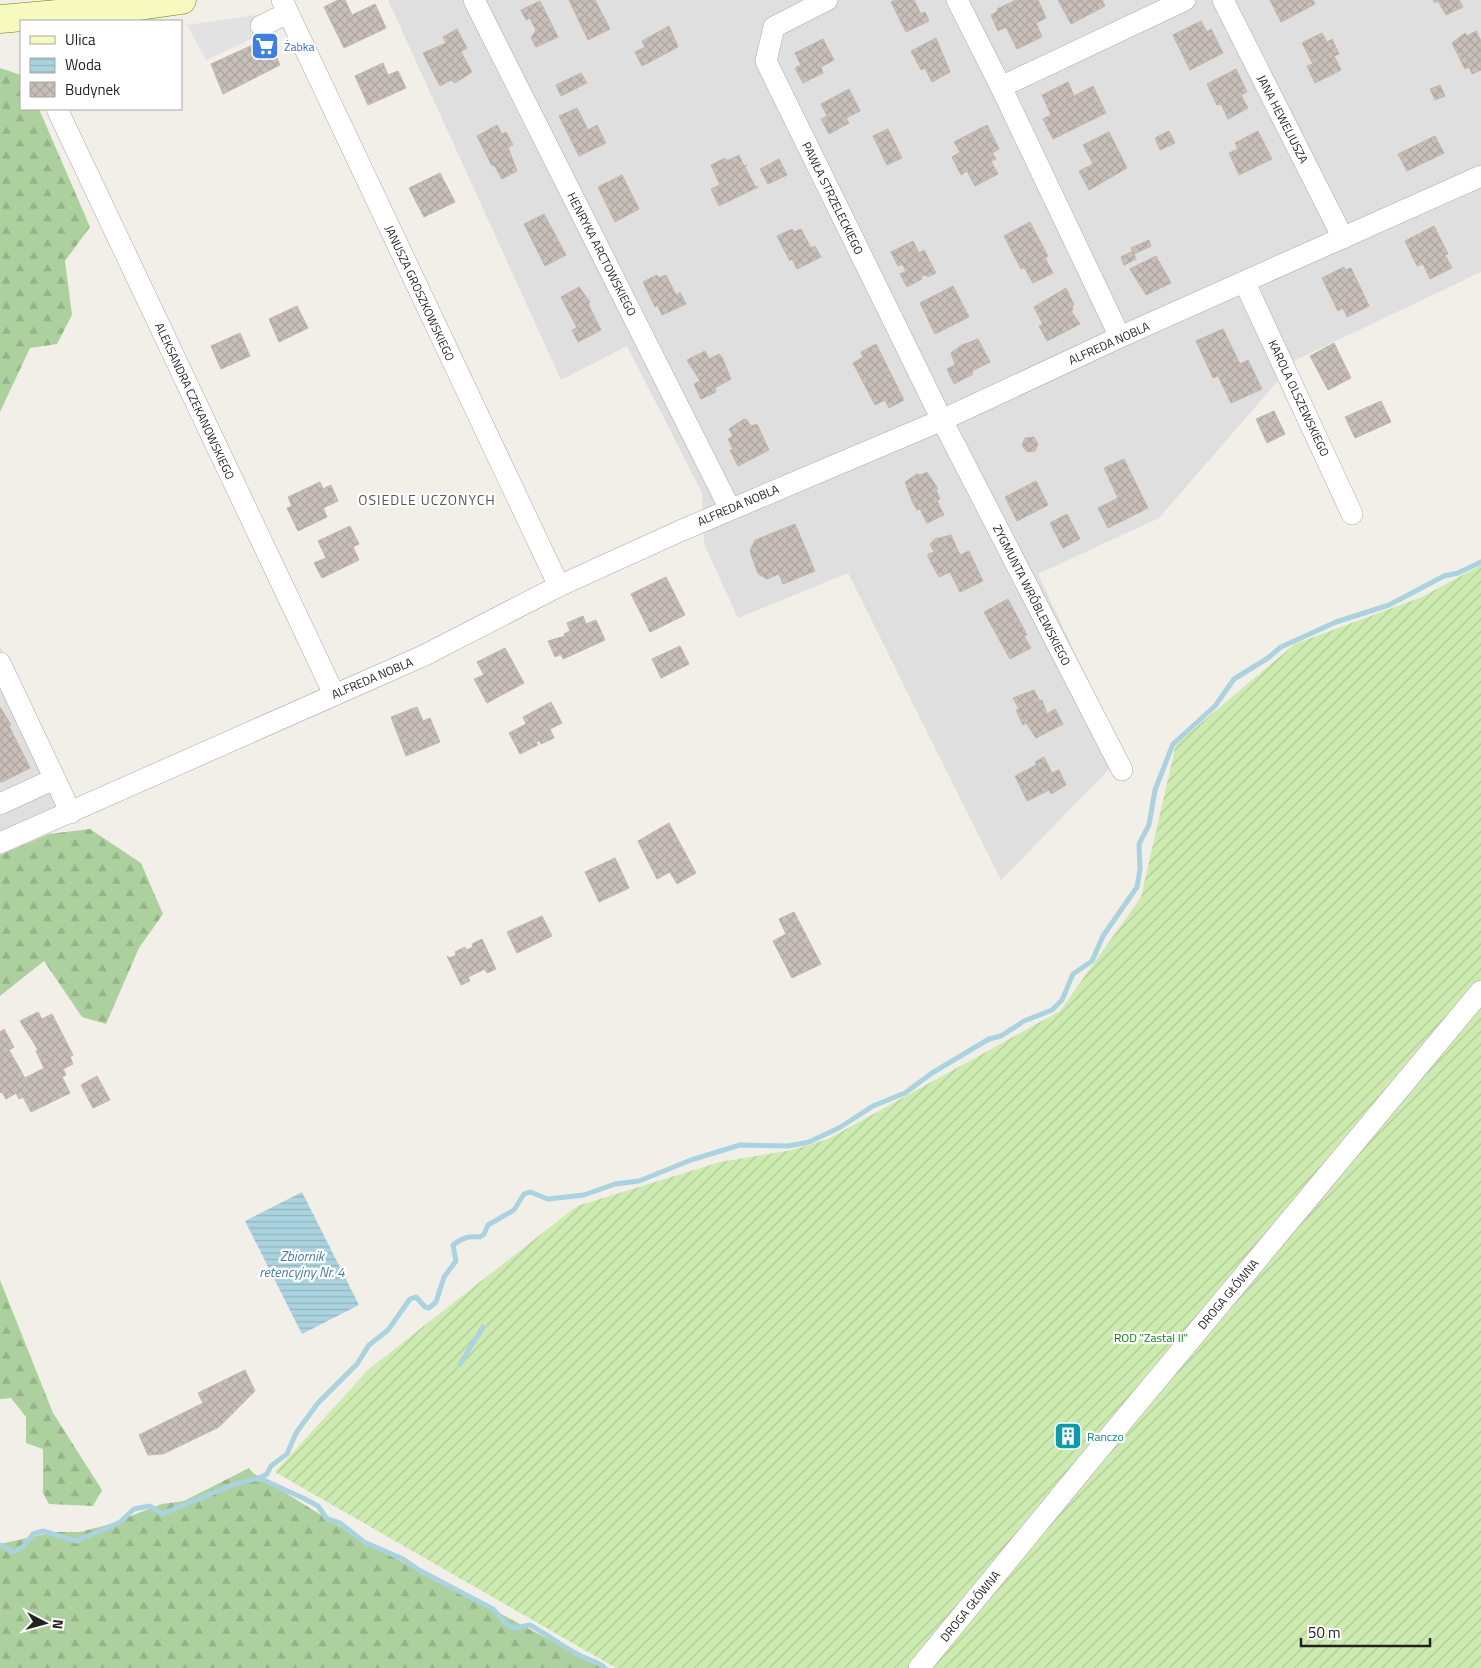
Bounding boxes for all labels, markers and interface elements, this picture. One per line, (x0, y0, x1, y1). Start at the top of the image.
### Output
legend (20, 20, 182, 110)
text: Ulica (65, 28, 96, 51)
supermarket icon: Żabka (250, 31, 280, 61)
place label: Żabka (284, 37, 314, 56)
text: Woda (65, 53, 102, 76)
street label: JANA HEWELIUSZA (1253, 71, 1313, 167)
text: Budynek (65, 78, 120, 101)
street label: PAWŁA STRZELECKIEGO (797, 138, 869, 258)
street label: HENRYKA ARCTOWSKIEGO (562, 189, 642, 319)
street label: JANUSZA GROSZKOWSKIEGO (380, 222, 460, 364)
street label: ALFREDA NOBLA (1065, 317, 1153, 369)
street label: ALEKSANDRA CZEKANOWSKIEGO (150, 319, 240, 483)
street label: KAROLA OLSZEWSKIEGO (1264, 337, 1334, 460)
street label: ALFREDA NOBLA (694, 479, 782, 531)
district label: OSIEDLE UCZONYCH (358, 489, 496, 510)
street label: ZYGMUNTA WRÓBLEWSKIEGO (988, 521, 1076, 669)
street label: ALFREDA NOBLA (328, 652, 416, 704)
water label: Zbiornik retencyjny Nr. 4 (259, 1245, 345, 1282)
street label: DROGA GŁÓWNA (1193, 1255, 1263, 1333)
park label: ROD "Zastal II" (1114, 1328, 1188, 1347)
building icon: Ranczo (1053, 1421, 1083, 1451)
place label: Ranczo (1087, 1427, 1124, 1446)
street label: DROGA GŁÓWNA (935, 1566, 1005, 1646)
north arrow (20, 1598, 70, 1648)
scale bar (1301, 1616, 1430, 1648)
text: N (47, 1618, 69, 1630)
text: 50 m (1308, 1621, 1341, 1644)

